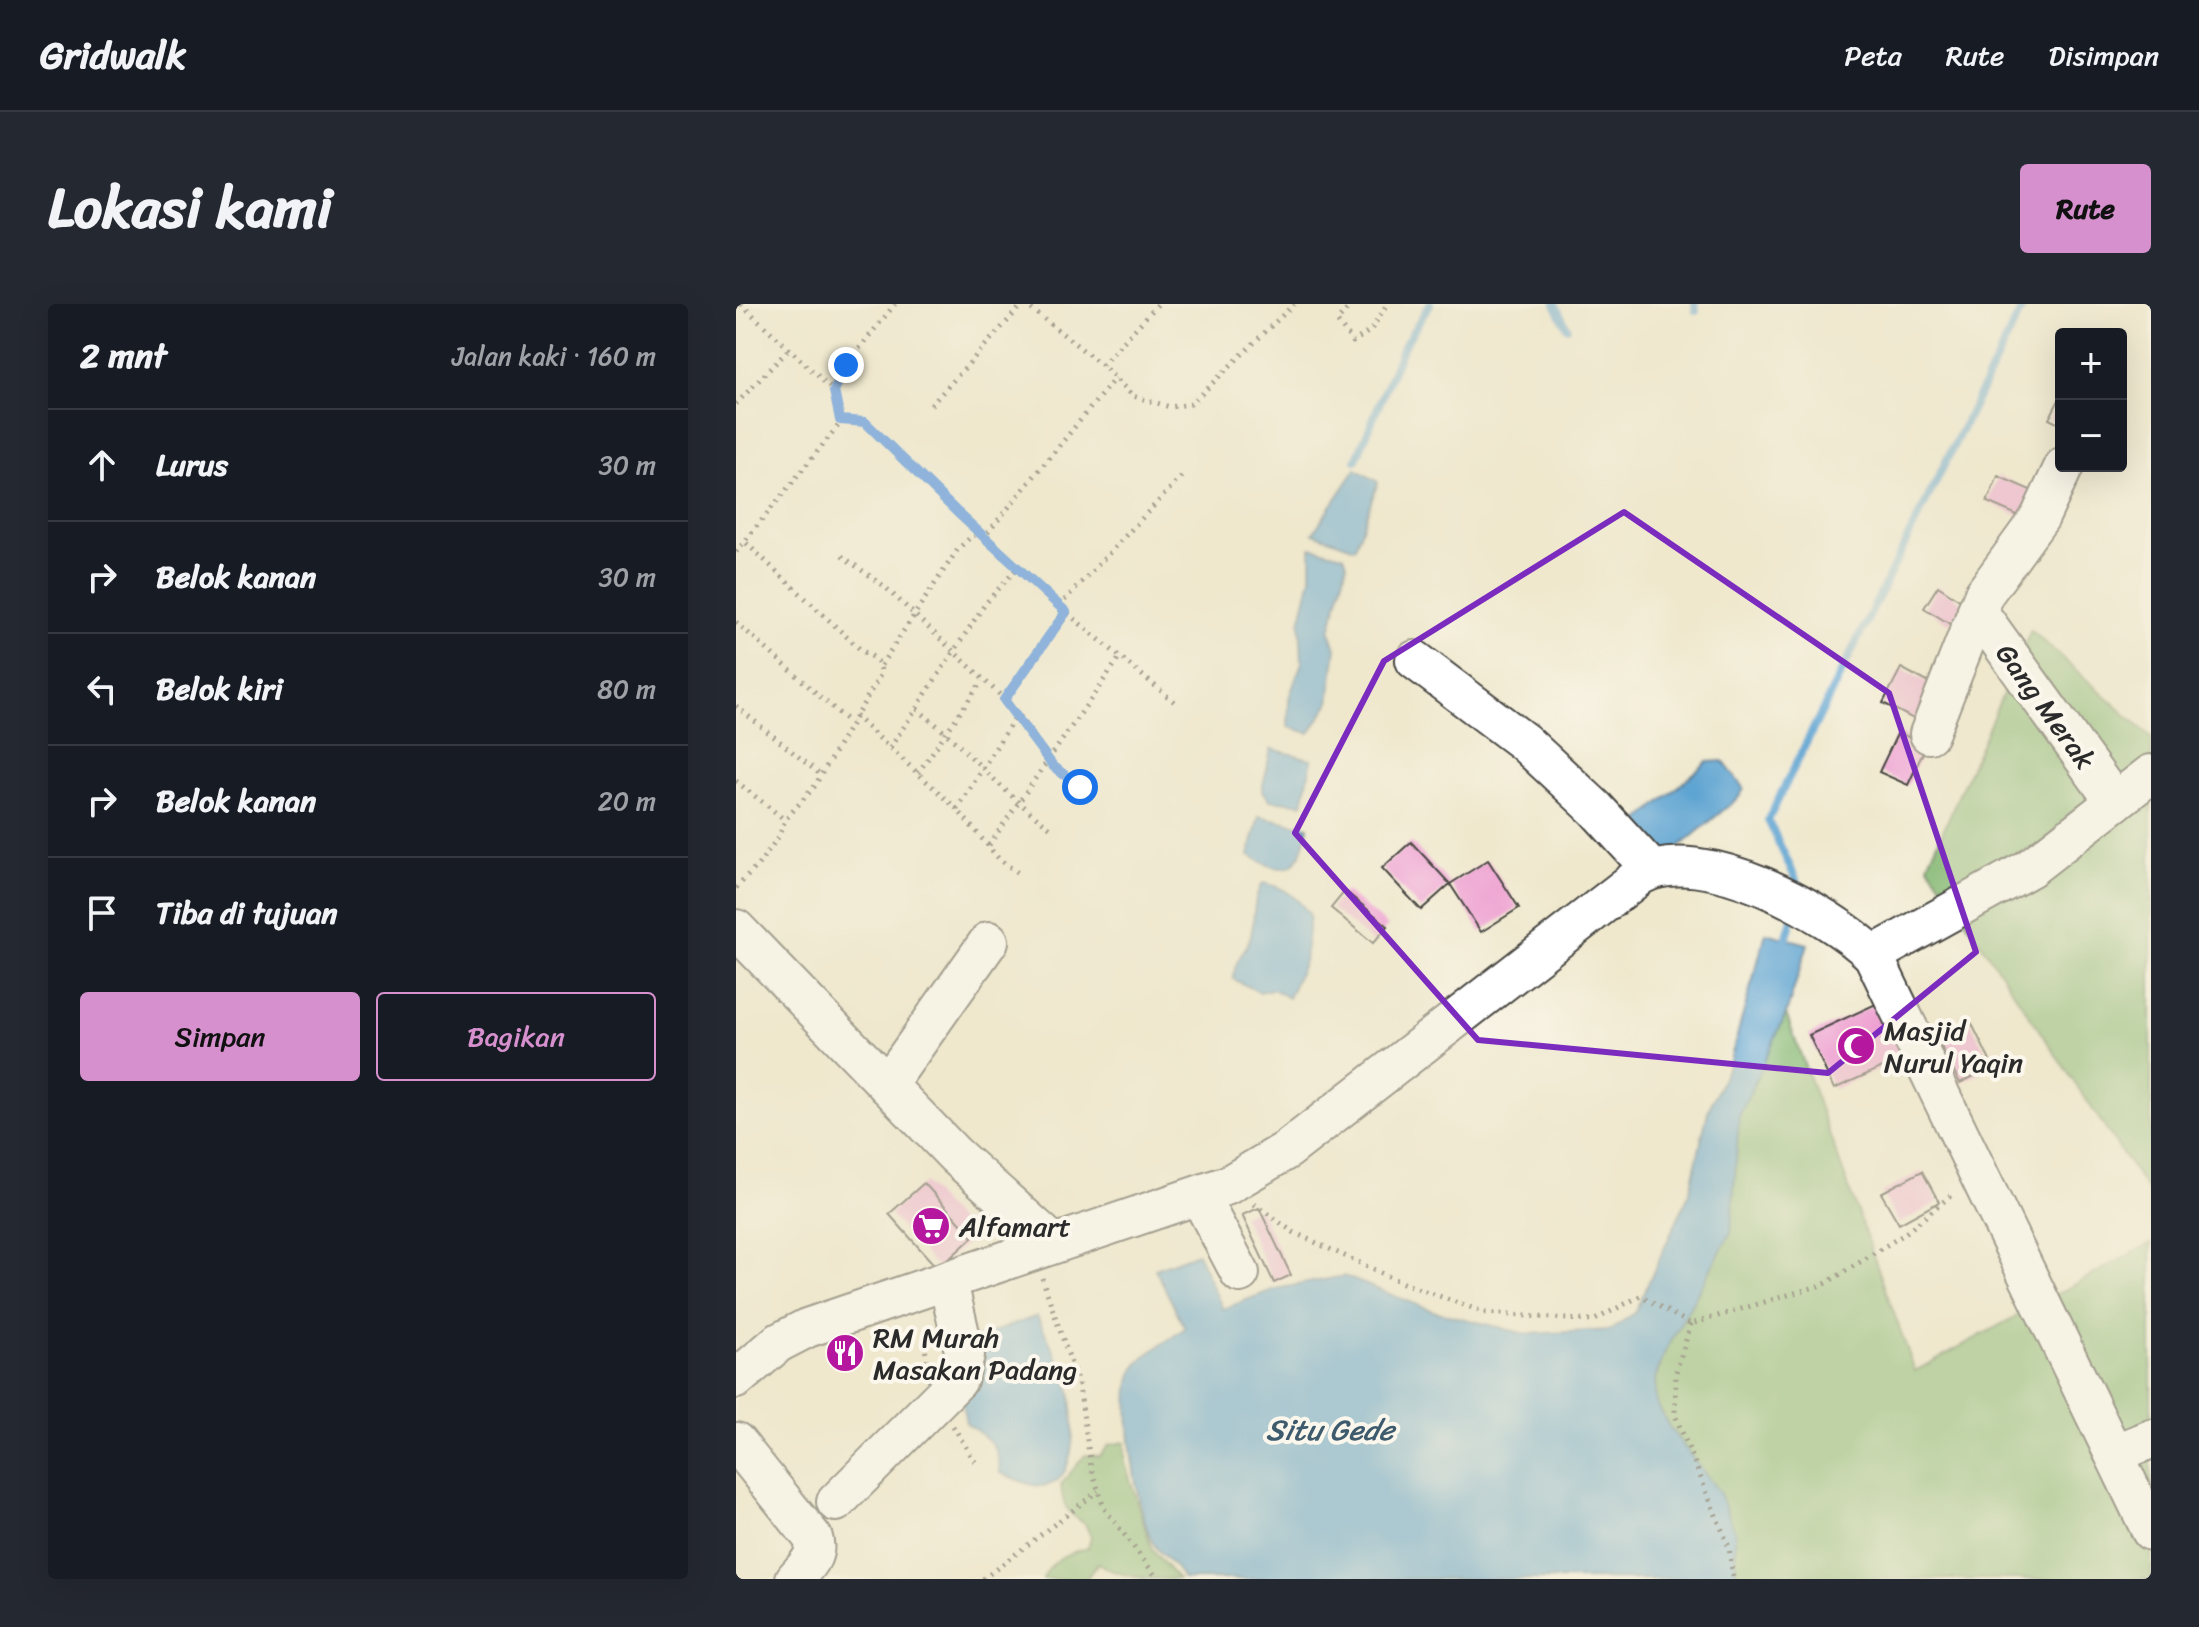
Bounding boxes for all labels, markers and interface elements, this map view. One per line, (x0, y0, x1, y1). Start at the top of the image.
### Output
text: Gridwalk (40, 22, 186, 89)
text: Peta (1844, 31, 1902, 80)
text: Rute (1946, 31, 2004, 80)
text: Disimpan (2048, 31, 2159, 80)
text: Lokasi kami (48, 159, 332, 258)
button: Rute (2020, 164, 2151, 253)
text: 2 mnt (80, 326, 167, 386)
map controls (2055, 328, 2127, 472)
button: + (2055, 328, 2127, 400)
text: Jalan kaki · 160 m (452, 333, 656, 379)
route end (828, 347, 864, 383)
button: − (2055, 400, 2127, 472)
text: Lurus (156, 438, 228, 492)
text: 30 m (599, 442, 656, 488)
icon: ahead (80, 443, 124, 487)
text: Belok kanan (156, 550, 316, 604)
text: 30 m (599, 554, 656, 600)
icon: right (80, 555, 124, 599)
street label: Gang Merak (1983, 633, 2109, 780)
text: Belok kiri (156, 662, 283, 716)
text: 80 m (597, 666, 656, 712)
icon: left (80, 667, 124, 711)
route start (1062, 769, 1098, 805)
text: Belok kanan (156, 774, 316, 828)
text: 20 m (598, 778, 656, 824)
icon: right (80, 779, 124, 823)
text: Tiba di tujuan (156, 886, 337, 940)
icon: arrive (80, 891, 124, 935)
button: Simpan (80, 992, 360, 1081)
button: Bagikan (376, 992, 656, 1081)
place label: Masjid Nurul Yaqin (1884, 1006, 2023, 1087)
mosque icon: Masjid Nurul Yaqin (1835, 1025, 1877, 1067)
place label: Alfamart (958, 1202, 1071, 1251)
supermarket icon: Alfamart (910, 1205, 952, 1247)
place label: RM Murah Masakan Padang (873, 1313, 1077, 1394)
restaurant icon: RM Murah Masakan Padang (824, 1332, 866, 1374)
water label: Situ Gede (1266, 1403, 1397, 1457)

